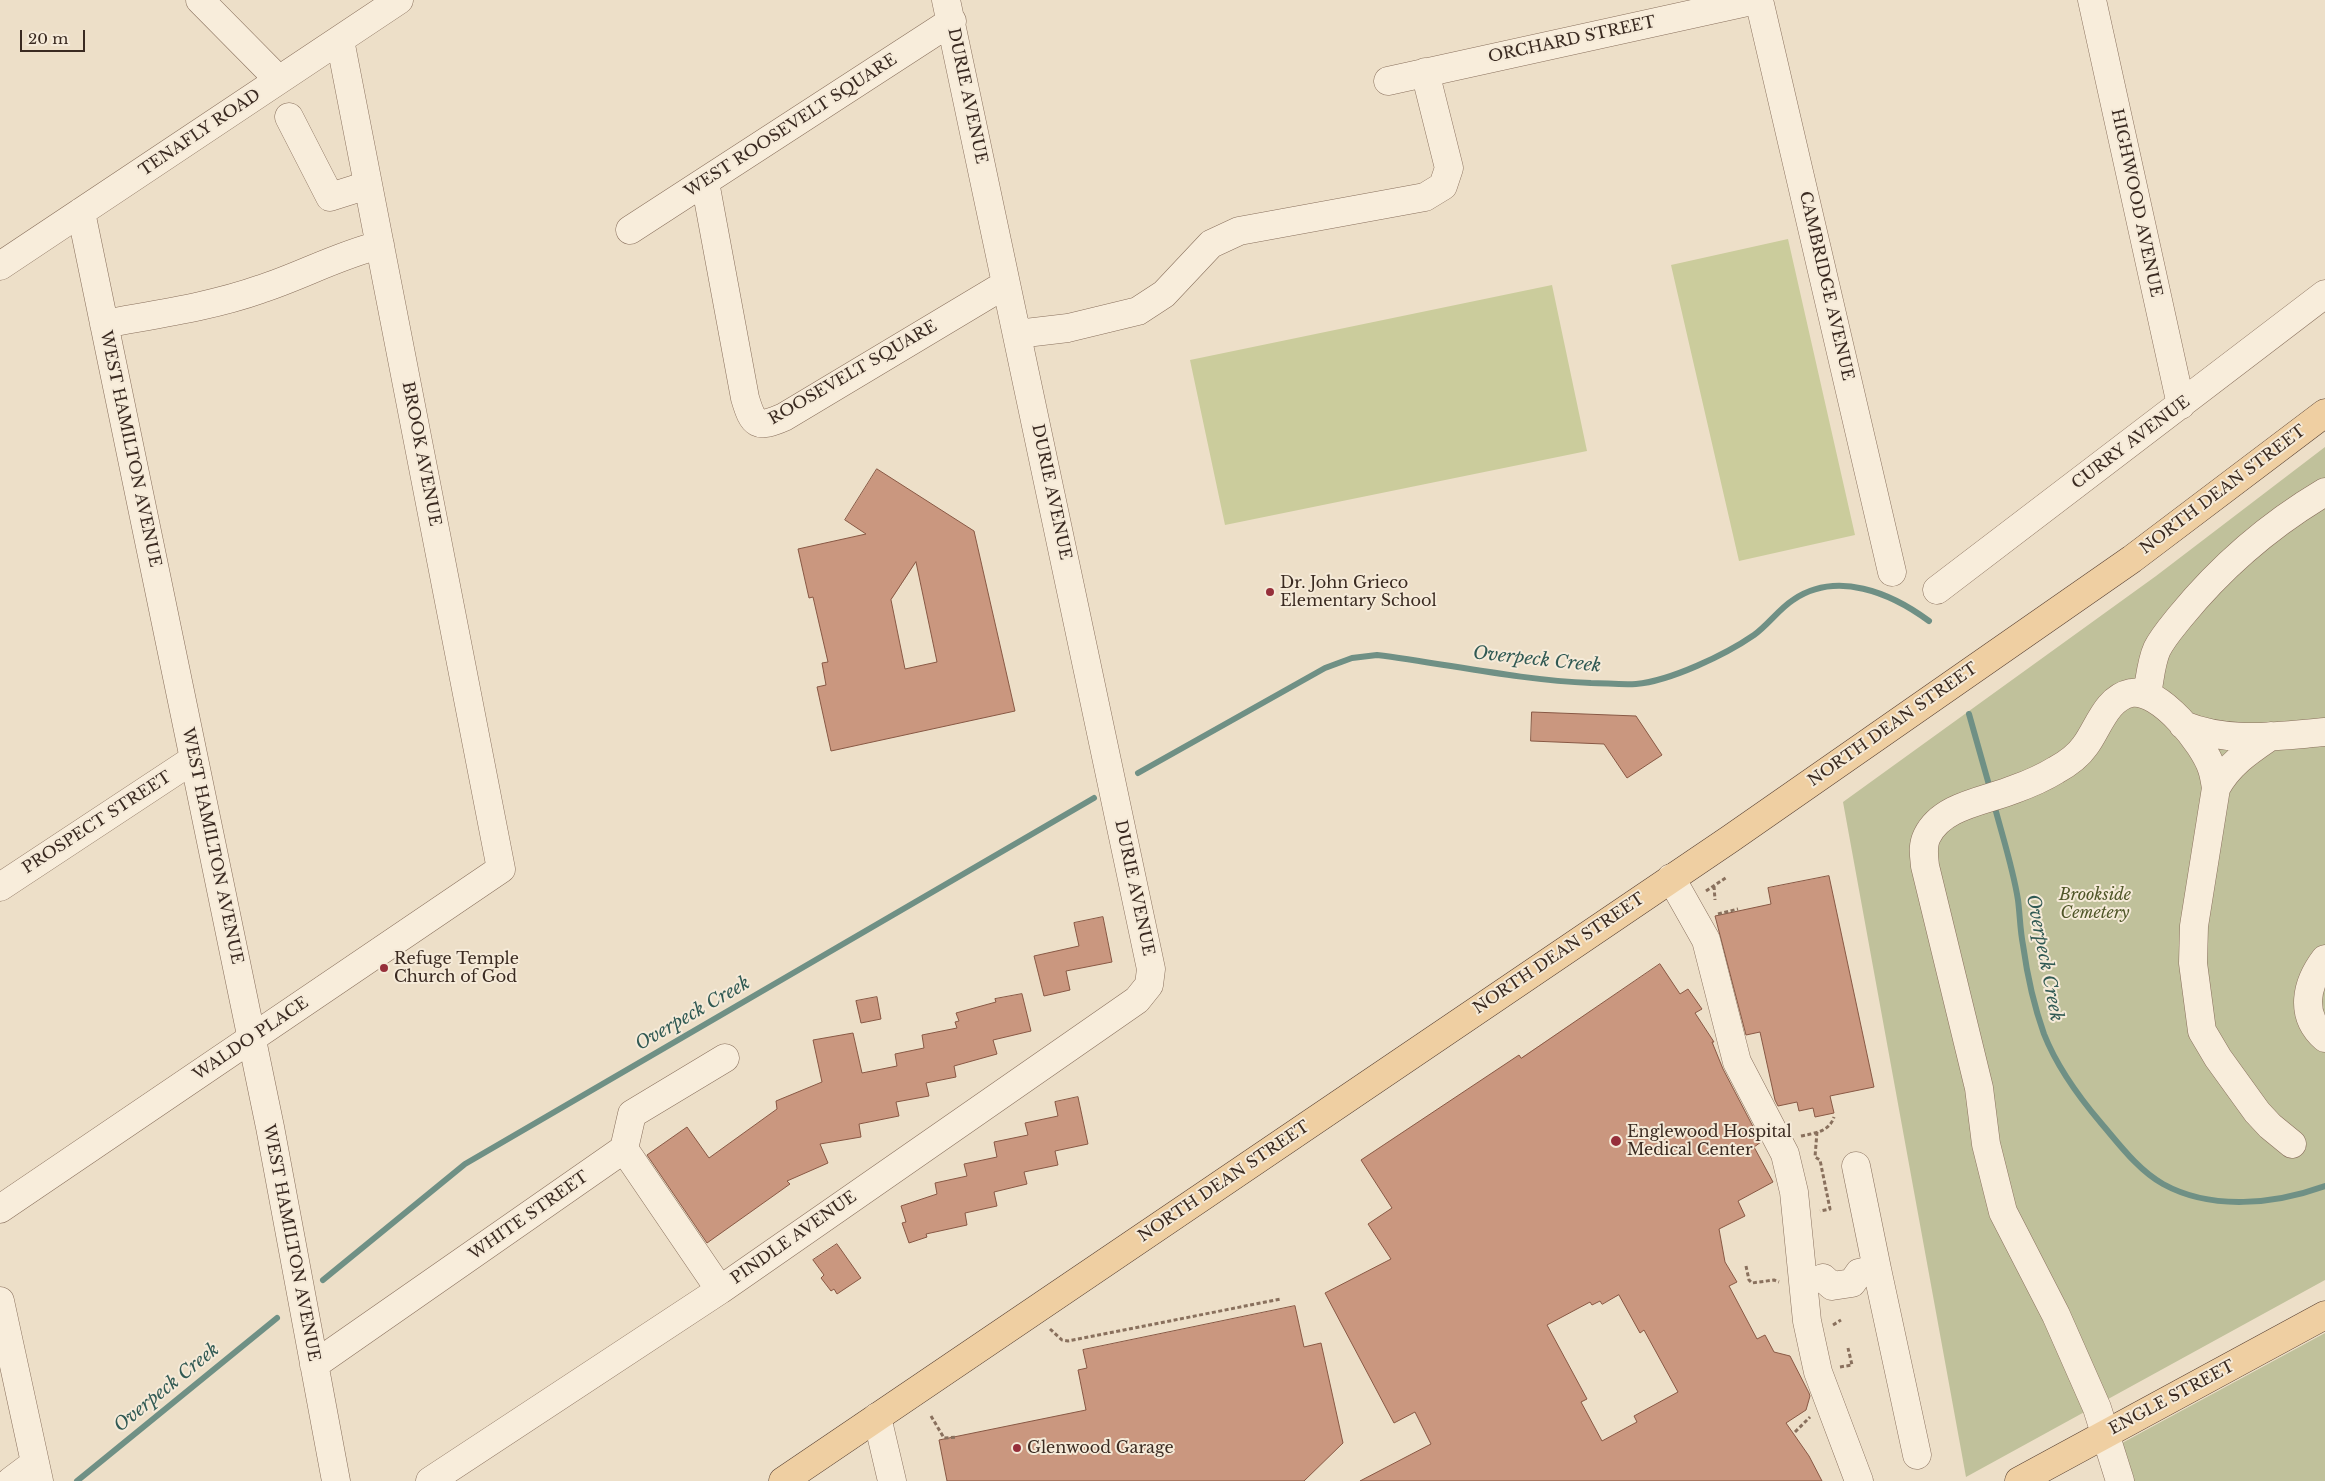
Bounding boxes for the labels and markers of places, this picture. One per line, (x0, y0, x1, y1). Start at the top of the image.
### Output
place label: Dr. John Grieco Elementary School (1280, 573, 1437, 611)
marker: Dr. John Grieco Elementary School (1264, 586, 1276, 598)
place label: Refuge Temple Church of God (394, 949, 519, 987)
marker: Refuge Temple Church of God (378, 962, 390, 974)
place label: Englewood Hospital Medical Center (1627, 1122, 1792, 1160)
marker: Englewood Hospital Medical Center (1609, 1134, 1623, 1148)
place label: Glenwood Garage (1027, 1438, 1174, 1458)
marker: Glenwood Garage (1011, 1442, 1023, 1454)

